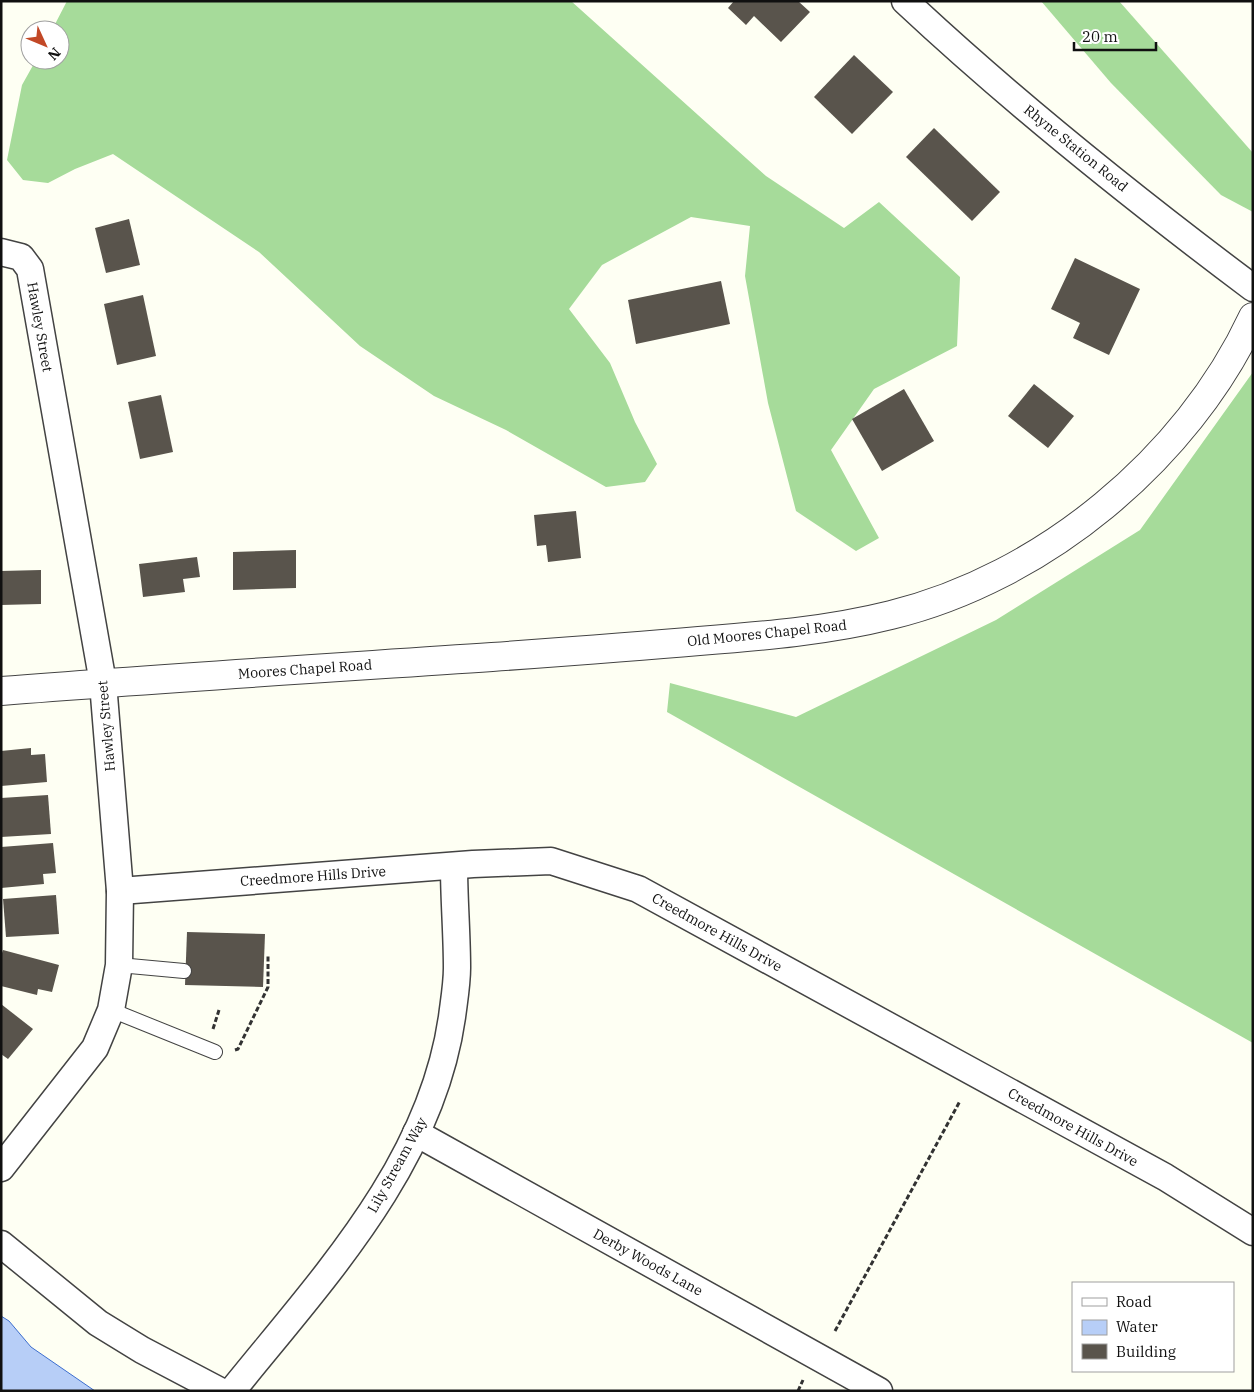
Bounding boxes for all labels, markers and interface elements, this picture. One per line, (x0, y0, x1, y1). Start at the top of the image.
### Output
north arrow (20, 20, 70, 70)
scale bar (1074, 20, 1156, 52)
text: 20 m (1082, 27, 1118, 46)
text: N (44, 44, 65, 64)
street label: Rhyne Station Road (1020, 101, 1132, 196)
street label: Hawley Street (23, 281, 57, 373)
street label: Old Moores Chapel Road (686, 616, 848, 650)
street label: Moores Chapel Road (237, 655, 373, 683)
street label: Hawley Street (93, 680, 119, 772)
street label: Creedmore Hills Drive (239, 862, 387, 890)
street label: Creedmore Hills Drive (649, 889, 785, 975)
street label: Creedmore Hills Drive (1005, 1084, 1141, 1170)
street label: Lily Stream Way (363, 1114, 431, 1216)
street label: Derby Woods Lane (590, 1224, 706, 1300)
legend (1072, 1282, 1234, 1372)
text: Road (1116, 1292, 1152, 1311)
text: Water (1116, 1317, 1158, 1336)
text: Building (1116, 1342, 1176, 1361)

